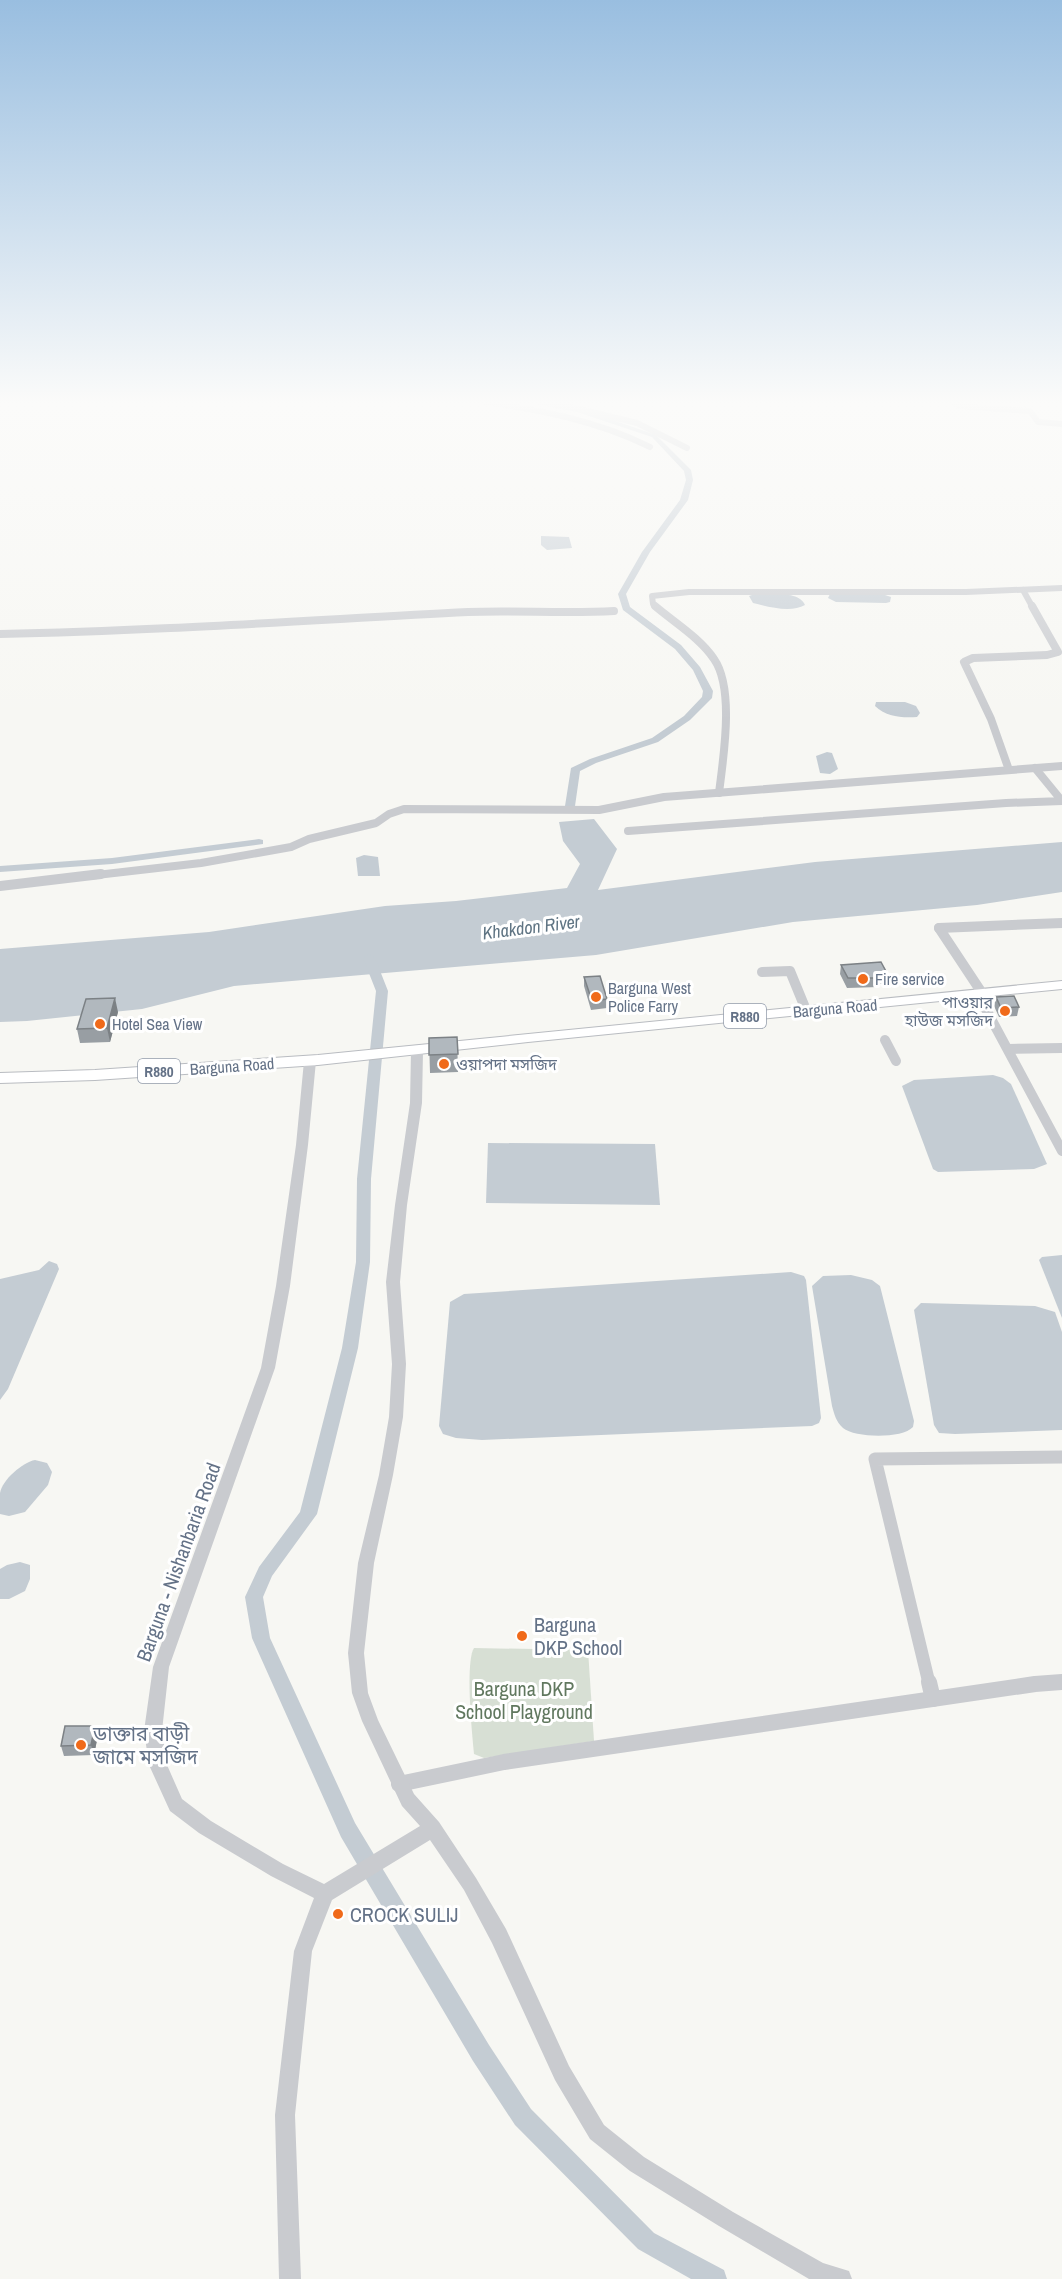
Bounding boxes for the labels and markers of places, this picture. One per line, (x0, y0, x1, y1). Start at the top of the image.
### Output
place label: Fire service (875, 968, 944, 990)
marker: Fire service (856, 972, 870, 986)
place label: Barguna West Police Farry (608, 977, 691, 1017)
marker: Barguna West Police Farry (589, 990, 603, 1004)
place label: পাওয়ার হাউজ মসজিদ (904, 991, 994, 1031)
marker: পাওয়ার হাউজ মসজিদ (998, 1004, 1012, 1018)
place label: Hotel Sea View (112, 1013, 203, 1035)
marker: Hotel Sea View (93, 1017, 107, 1031)
place label: ওয়াপদা মসজিদ (456, 1053, 558, 1075)
marker: ওয়াপদা মসজিদ (437, 1057, 451, 1071)
place label: Barguna DKP School (534, 1611, 622, 1661)
marker: Barguna DKP School (515, 1629, 529, 1643)
place label: ডাক্তার বাড়ী জামে মসজিদ (92, 1720, 199, 1770)
marker: ডাক্তার বাড়ী জামে মসজিদ (74, 1738, 88, 1752)
place label: CROCK SULIJ (350, 1901, 458, 1928)
marker: CROCK SULIJ (331, 1907, 345, 1921)

